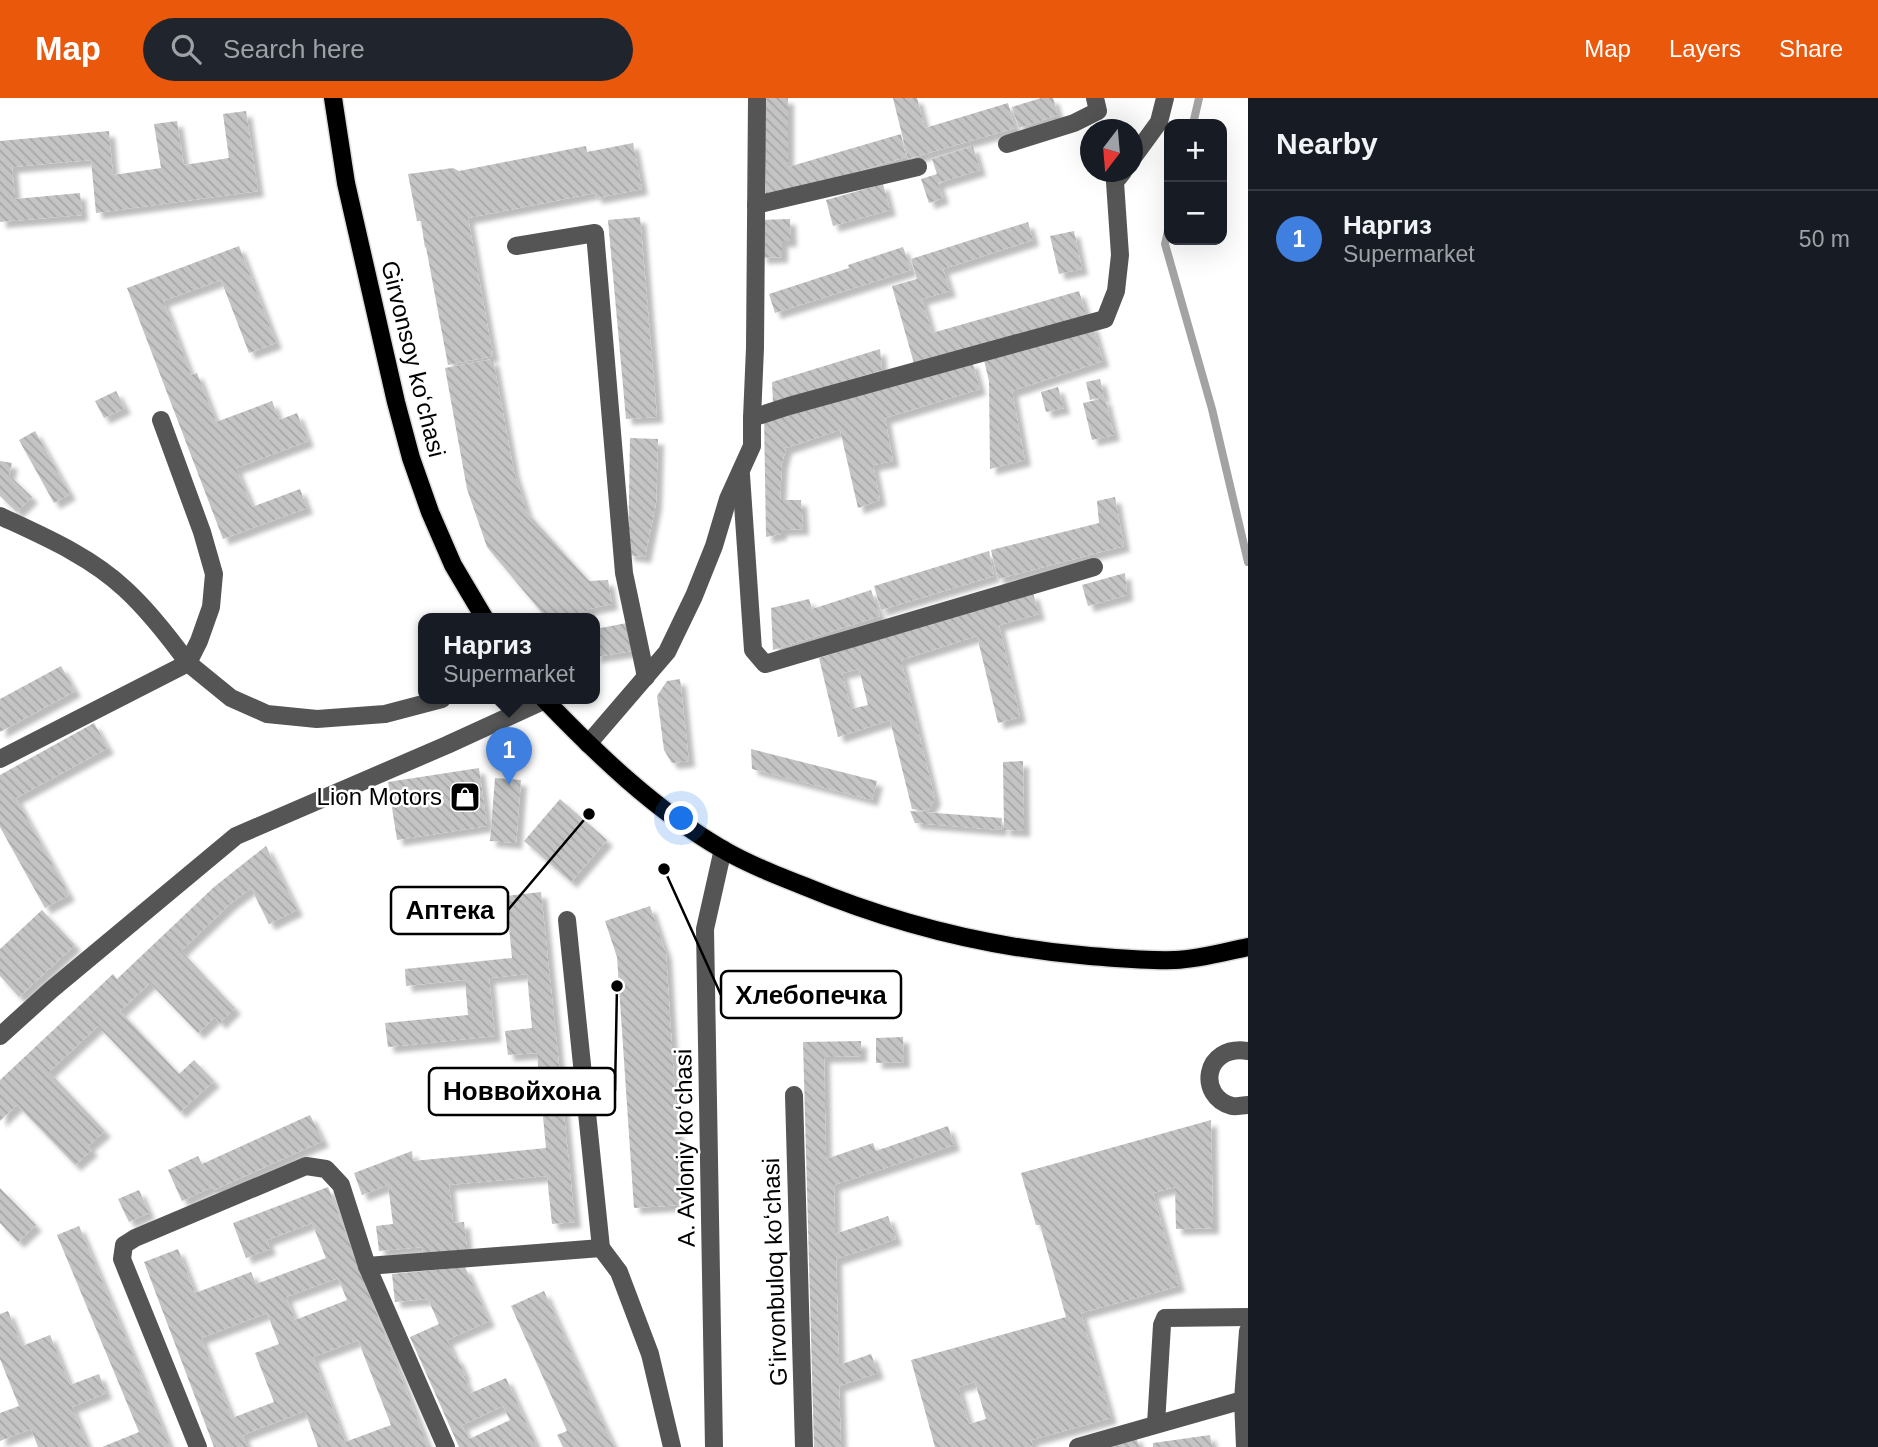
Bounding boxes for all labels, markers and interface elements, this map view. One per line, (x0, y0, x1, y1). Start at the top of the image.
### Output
search box (143, 18, 633, 81)
text: Map (35, 30, 101, 67)
icon: search (167, 30, 205, 68)
text: Search here (223, 34, 365, 64)
text: Map (1584, 35, 1631, 62)
text: Layers (1669, 35, 1741, 62)
text: Share (1779, 35, 1843, 62)
north arrow (1080, 119, 1143, 182)
map controls (1164, 119, 1227, 245)
button: + (1164, 119, 1227, 182)
text: Nearby (1276, 127, 1378, 160)
button: − (1164, 182, 1227, 245)
text: Наргиз (1343, 210, 1432, 240)
text: 1 (1293, 226, 1305, 252)
text: 50 m (1799, 226, 1850, 252)
text: Supermarket (1343, 241, 1475, 267)
street label: Girvonsoy koʻchasi (376, 258, 451, 460)
popup (418, 613, 600, 704)
text: Наргиз (443, 630, 532, 660)
text: Supermarket (443, 661, 575, 687)
pin: 1 (486, 727, 532, 785)
shop icon: Lion Motors (448, 780, 482, 814)
place label: Lion Motors (317, 783, 442, 810)
your location (664, 801, 698, 835)
callout: Аптека (391, 887, 508, 934)
text: Аптека (405, 895, 495, 925)
callout: Хлебопечка (721, 971, 901, 1018)
text: Хлебопечка (735, 980, 887, 1010)
street label: A. Avloniy ko‘chasi (669, 1049, 700, 1247)
callout: Новвойхона (429, 1068, 615, 1115)
text: Новвойхона (443, 1076, 602, 1106)
street label: Gʻirvonbuloq koʻchasi (757, 1158, 792, 1386)

